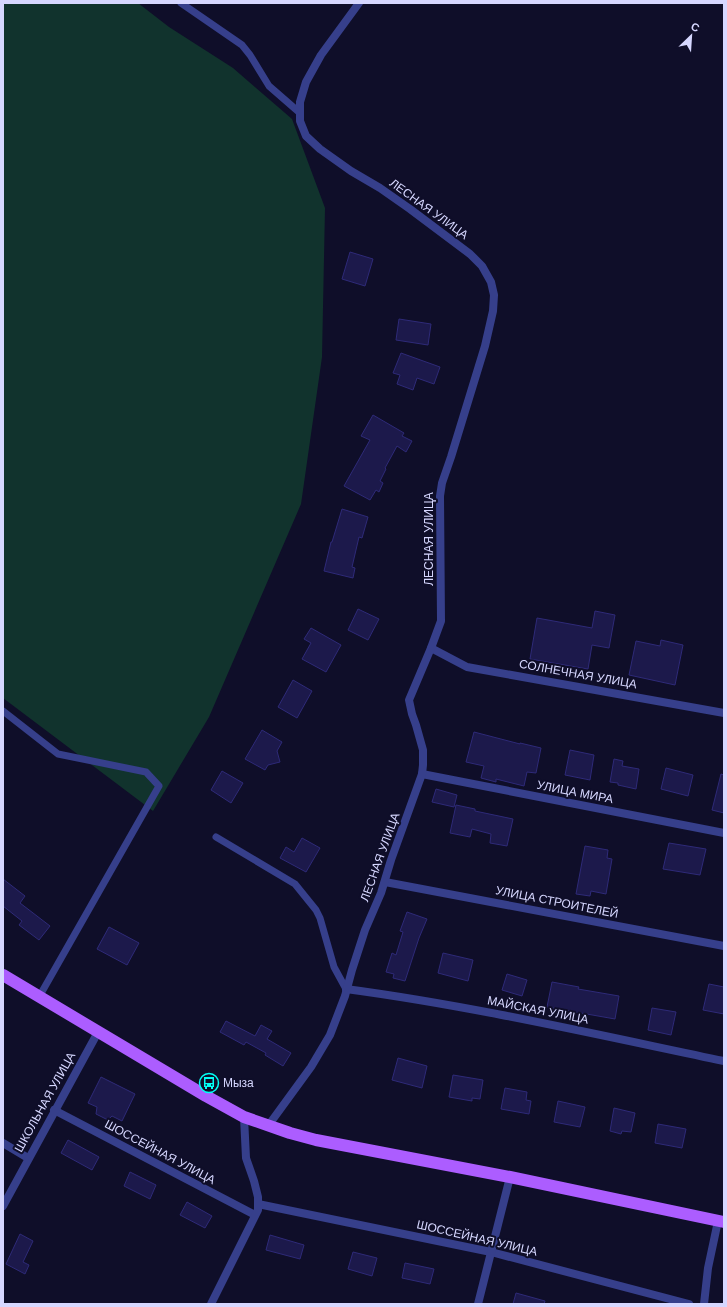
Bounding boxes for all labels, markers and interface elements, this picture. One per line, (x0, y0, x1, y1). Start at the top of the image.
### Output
north arrow (671, 16, 711, 56)
text: С (689, 19, 702, 35)
street label: ЛЕСНАЯ УЛИЦА (386, 175, 472, 243)
street label: ЛЕСНАЯ УЛИЦА (421, 492, 437, 586)
street label: СОЛНЕЧНАЯ УЛИЦА (518, 656, 638, 692)
street label: УЛИЦА МИРА (535, 777, 615, 807)
street label: ЛЕСНАЯ УЛИЦА (356, 810, 404, 904)
street label: УЛИЦА СТРОИТЕЛЕЙ (494, 882, 620, 922)
street label: МАЙСКАЯ УЛИЦА (486, 992, 590, 1028)
street label: ШКОЛЬНАЯ УЛИЦА (11, 1049, 79, 1155)
bus stop icon: Мыза (198, 1072, 220, 1094)
place label: Мыза (223, 1075, 254, 1091)
street label: ШОССЕЙНАЯ УЛИЦА (102, 1116, 218, 1188)
street label: ШОССЕЙНАЯ УЛИЦА (415, 1216, 539, 1260)

